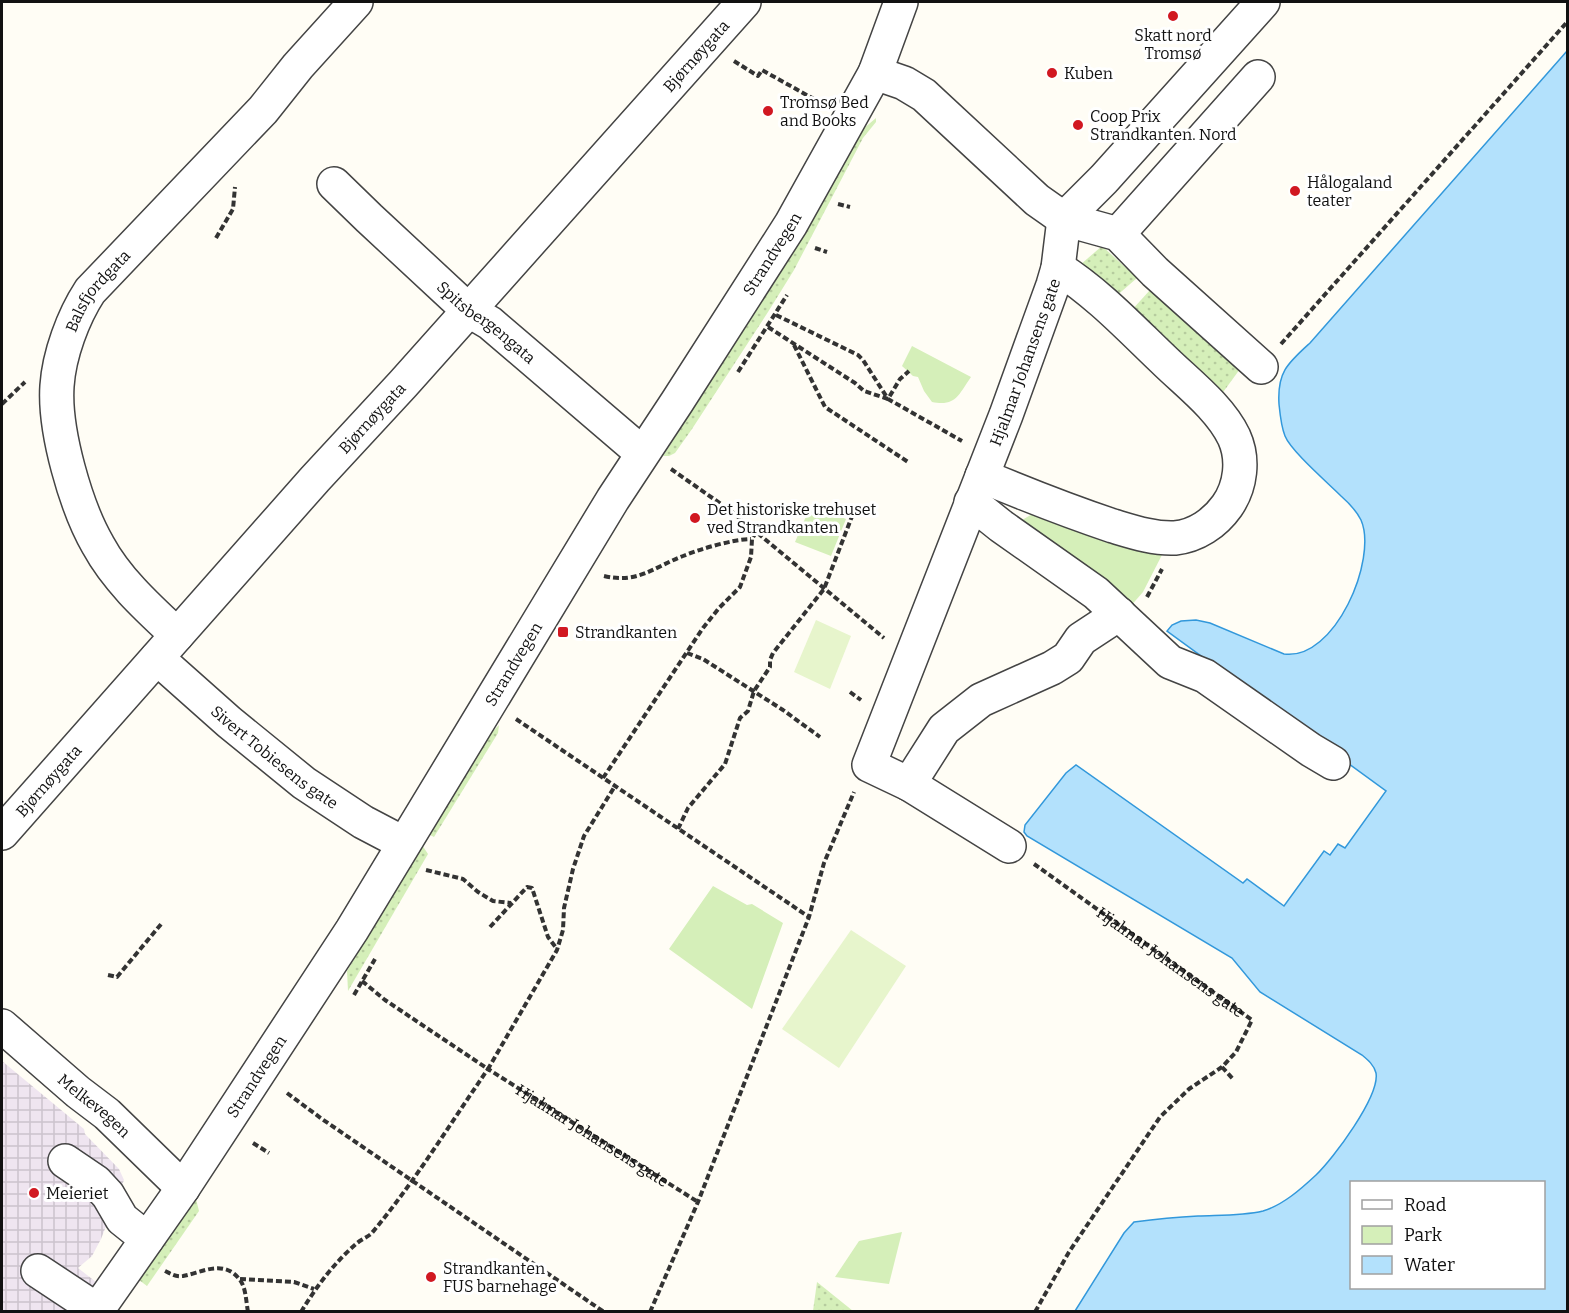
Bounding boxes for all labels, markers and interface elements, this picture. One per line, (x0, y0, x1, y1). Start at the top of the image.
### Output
marker: Skatt nord Tromsø (1166, 9, 1180, 23)
street label: Bjørnøygata (659, 16, 733, 96)
place label: Skatt nord Tromsø (1134, 26, 1212, 63)
place label: Kuben (1064, 64, 1113, 83)
marker: Kuben (1045, 66, 1059, 80)
place label: Tromsø Bed and Books (780, 93, 869, 130)
marker: Tromsø Bed and Books (761, 104, 775, 118)
place label: Coop Prix Strandkanten. Nord (1090, 107, 1237, 144)
marker: Coop Prix Strandkanten. Nord (1071, 118, 1085, 132)
place label: Hålogaland teater (1307, 173, 1393, 210)
marker: Hålogaland teater (1288, 184, 1302, 198)
street label: Strandvegen (739, 209, 806, 299)
street label: Balsfjordgata (62, 246, 134, 335)
street label: Hjalmar Johansens gate (986, 276, 1064, 449)
street label: Spitsbergengata (433, 277, 539, 368)
street label: Bjørnøygata (335, 379, 410, 457)
place label: Det historiske trehuset ved Strandkanten (706, 500, 877, 537)
marker: Det historiske trehuset ved Strandkanten (688, 511, 702, 525)
street label: Strandvegen (481, 619, 546, 709)
place label: Strandkanten (575, 623, 677, 642)
marker: Strandkanten (556, 625, 570, 639)
street label: Sivert Tobiesens gate (207, 702, 342, 813)
street label: Bjørnøygata (12, 741, 86, 821)
street label: Hjalmar Johansens gate (1093, 903, 1248, 1021)
street label: Strandvegen (223, 1032, 290, 1121)
street label: Melkevegen (54, 1070, 134, 1142)
street label: Hjalmar Johansens gate (512, 1080, 672, 1191)
legend (1350, 1181, 1545, 1289)
place label: Meieriet (46, 1184, 109, 1203)
marker: Meieriet (27, 1186, 41, 1200)
text: Road (1404, 1194, 1447, 1216)
text: Park (1404, 1224, 1443, 1246)
text: Water (1404, 1254, 1455, 1276)
place label: Strandkanten FUS barnehage (443, 1259, 557, 1296)
marker: Strandkanten FUS barnehage (424, 1270, 438, 1284)

